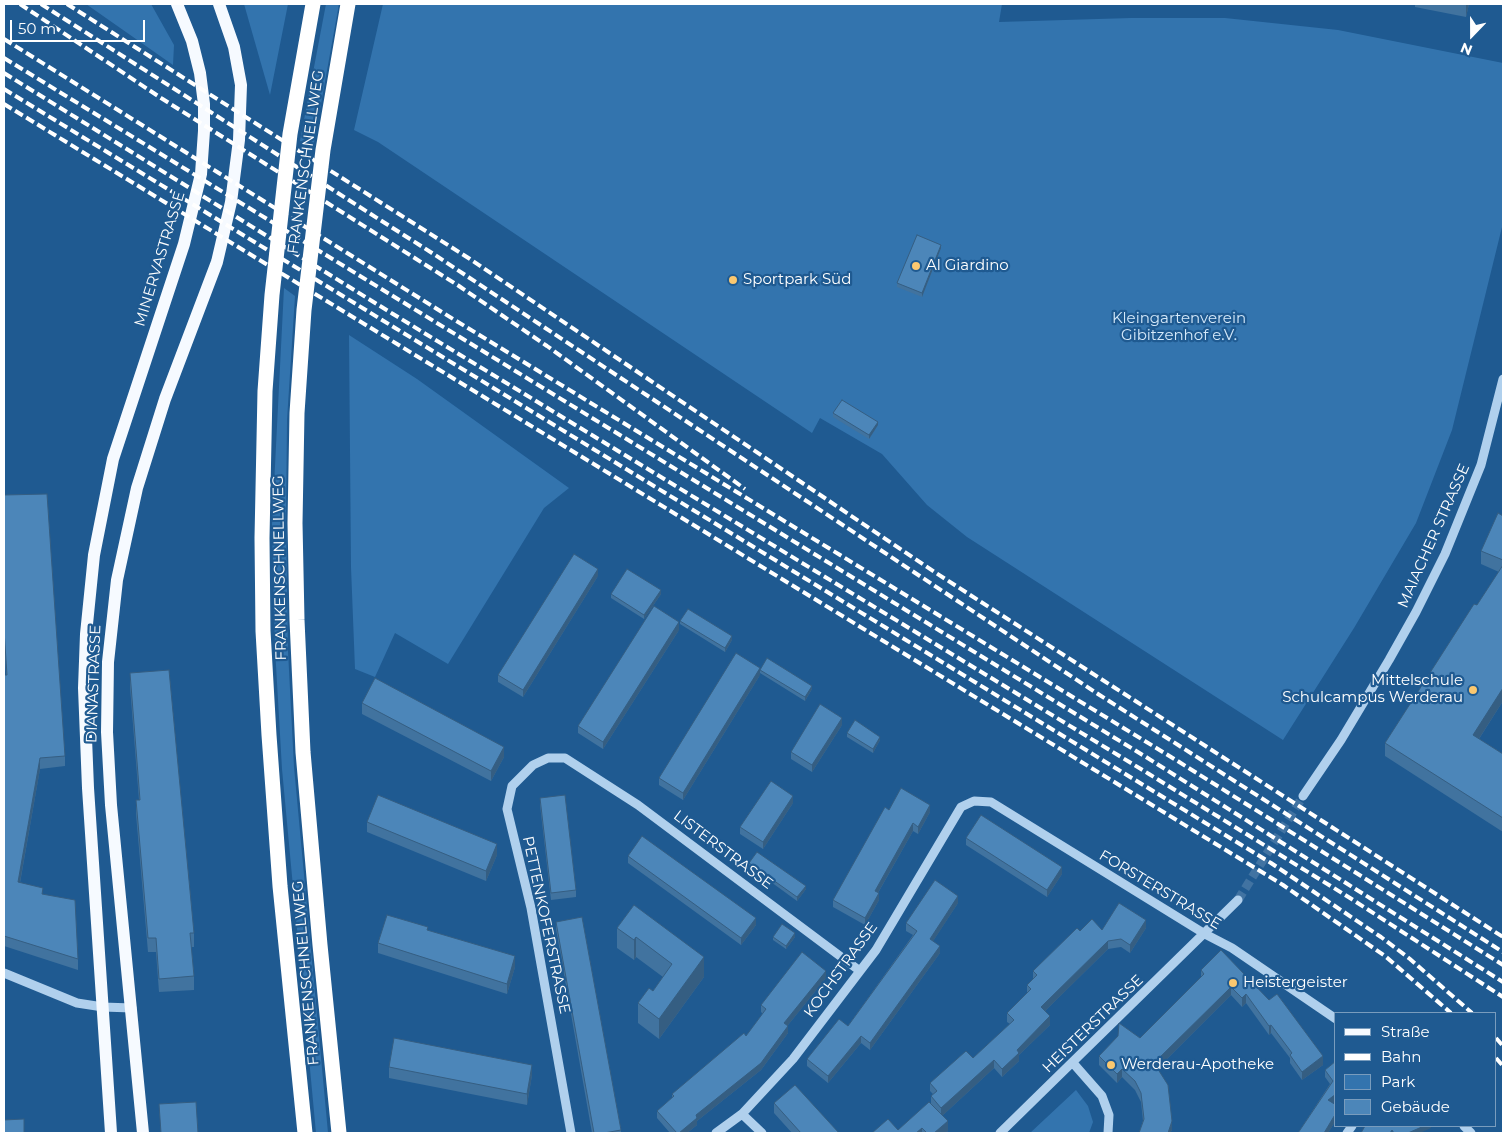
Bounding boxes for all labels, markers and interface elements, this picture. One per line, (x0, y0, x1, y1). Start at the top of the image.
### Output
scale bar (12, 10, 148, 42)
north arrow (1447, 10, 1497, 60)
text: 50 m (18, 19, 56, 38)
text: N (1458, 38, 1475, 59)
street label: FRANKENSCHNELLWEG (284, 69, 328, 255)
street label: MINERVASTRASSE (131, 189, 189, 329)
place label: Al Giardino (926, 257, 1009, 275)
marker: Al Giardino (910, 260, 922, 272)
place label: Sportpark Süd (743, 271, 851, 289)
marker: Sportpark Süd (727, 274, 739, 286)
park label: Kleingartenverein Gibitzenhof e.V. (1112, 310, 1246, 345)
street label: MAIACHER STRASSE (1394, 461, 1474, 611)
street label: FRANKENSCHNELLWEG (269, 475, 291, 661)
street label: DIANASTRASSE (83, 625, 105, 743)
place label: Mittelschule Schulcampus Werderau (1282, 672, 1463, 707)
marker: Mittelschule Schulcampus Werderau (1467, 684, 1479, 696)
street label: LISTERSTRASSE (670, 807, 776, 893)
street label: PETTENKOFERSTRASSE (518, 835, 574, 1015)
street label: FORSTERSTRASSE (1096, 846, 1224, 934)
street label: FRANKENSCHNELLWEG (289, 880, 323, 1066)
street label: KOCHSTRASSE (800, 919, 882, 1021)
street label: HEISTERSTRASSE (1039, 971, 1147, 1077)
place label: Heistergeister (1243, 974, 1348, 992)
marker: Heistergeister (1227, 977, 1239, 989)
legend (1334, 1012, 1497, 1127)
text: Straße (1381, 1022, 1430, 1041)
text: Bahn (1381, 1047, 1421, 1066)
place label: Werderau-Apotheke (1121, 1056, 1274, 1074)
marker: Werderau-Apotheke (1105, 1059, 1117, 1071)
text: Park (1381, 1072, 1415, 1091)
text: Gebäude (1381, 1097, 1450, 1116)

